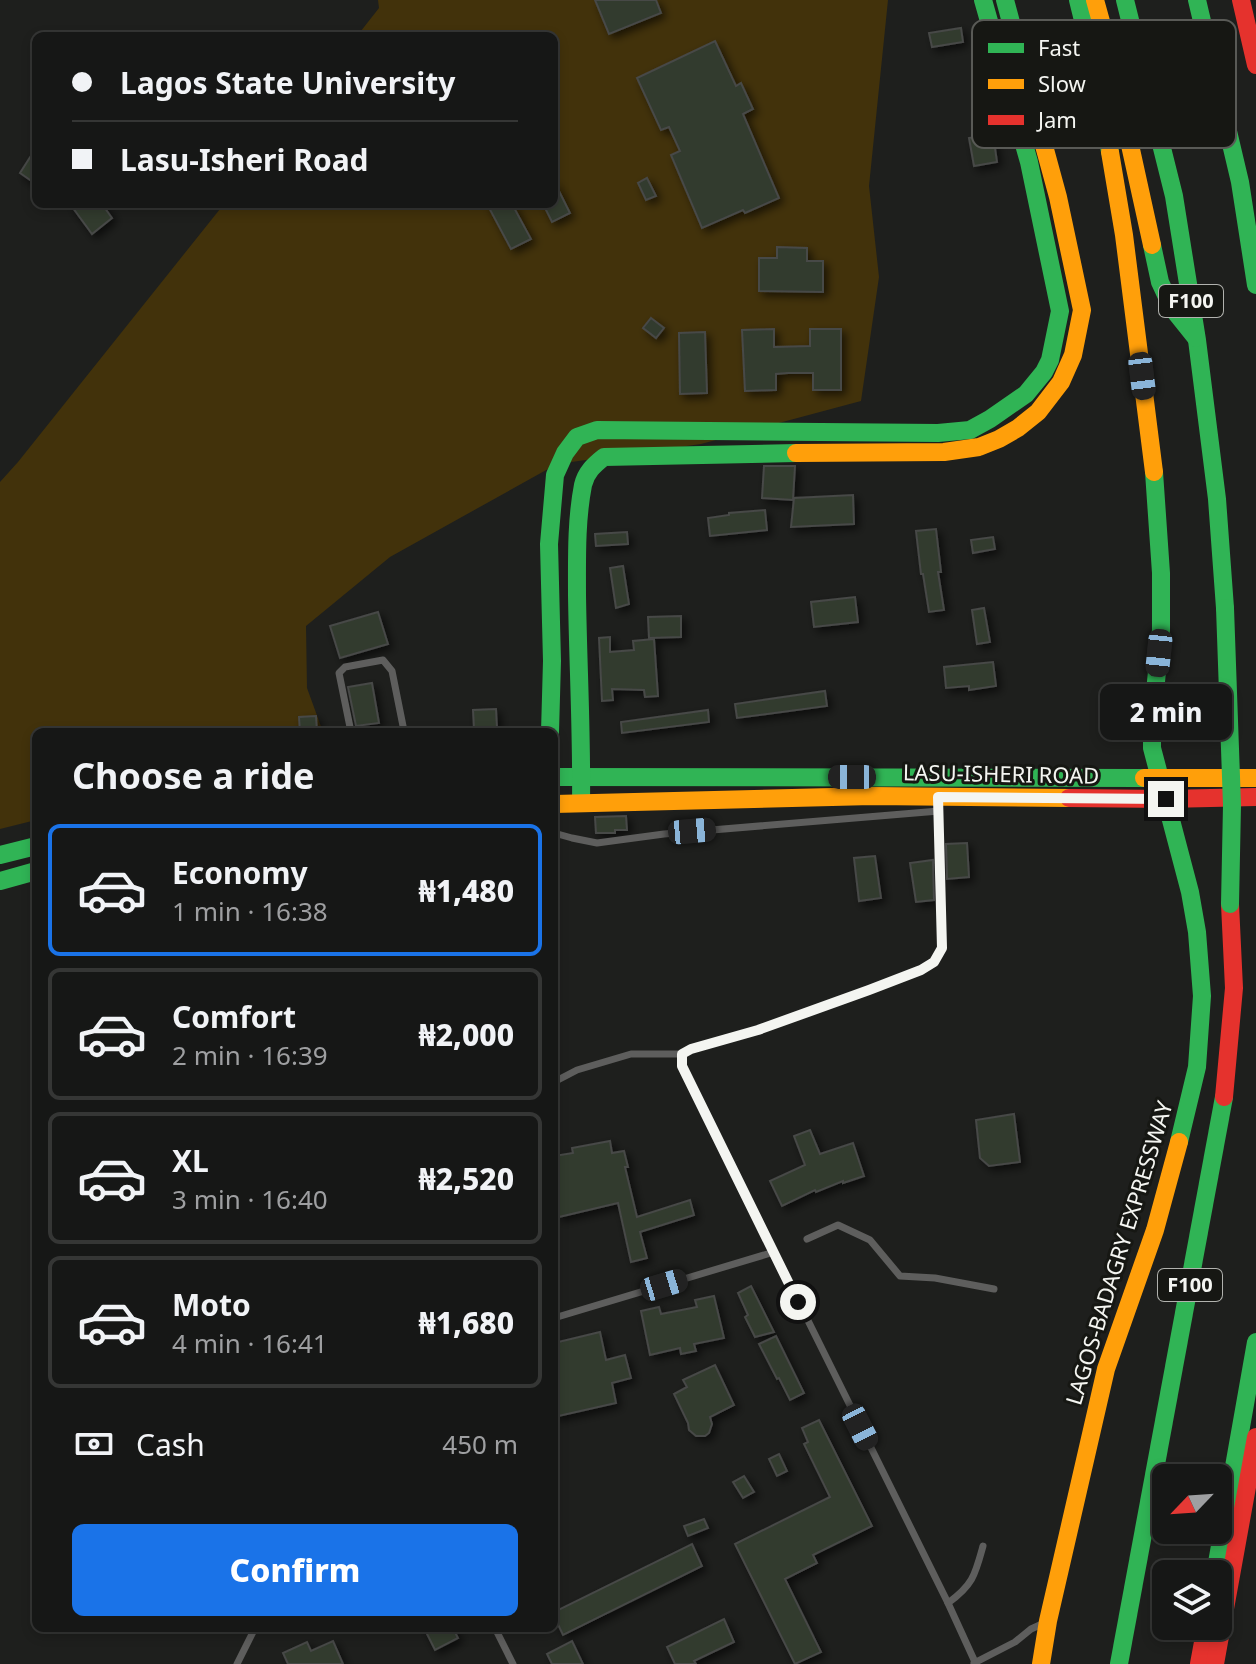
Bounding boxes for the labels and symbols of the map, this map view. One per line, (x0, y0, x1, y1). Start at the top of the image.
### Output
legend (972, 20, 1236, 148)
text: Fast (1038, 32, 1080, 62)
text: Slow (1038, 68, 1087, 98)
text: Jam (1036, 104, 1077, 134)
road number: F100 (1159, 285, 1223, 317)
car (1127, 351, 1157, 401)
car (1145, 628, 1173, 678)
callout: 2 min (1100, 683, 1232, 739)
street label: LASU-ISHERI ROAD (903, 756, 1099, 790)
car (828, 765, 876, 789)
route end (1148, 781, 1184, 817)
car (667, 817, 717, 845)
street label: LAGOS-BADAGRY EXPRESSWAY (1057, 1097, 1179, 1408)
car (638, 1267, 690, 1303)
road number: F100 (1158, 1269, 1222, 1301)
route start (780, 1284, 816, 1320)
car (838, 1400, 882, 1454)
north arrow (1152, 1464, 1232, 1544)

